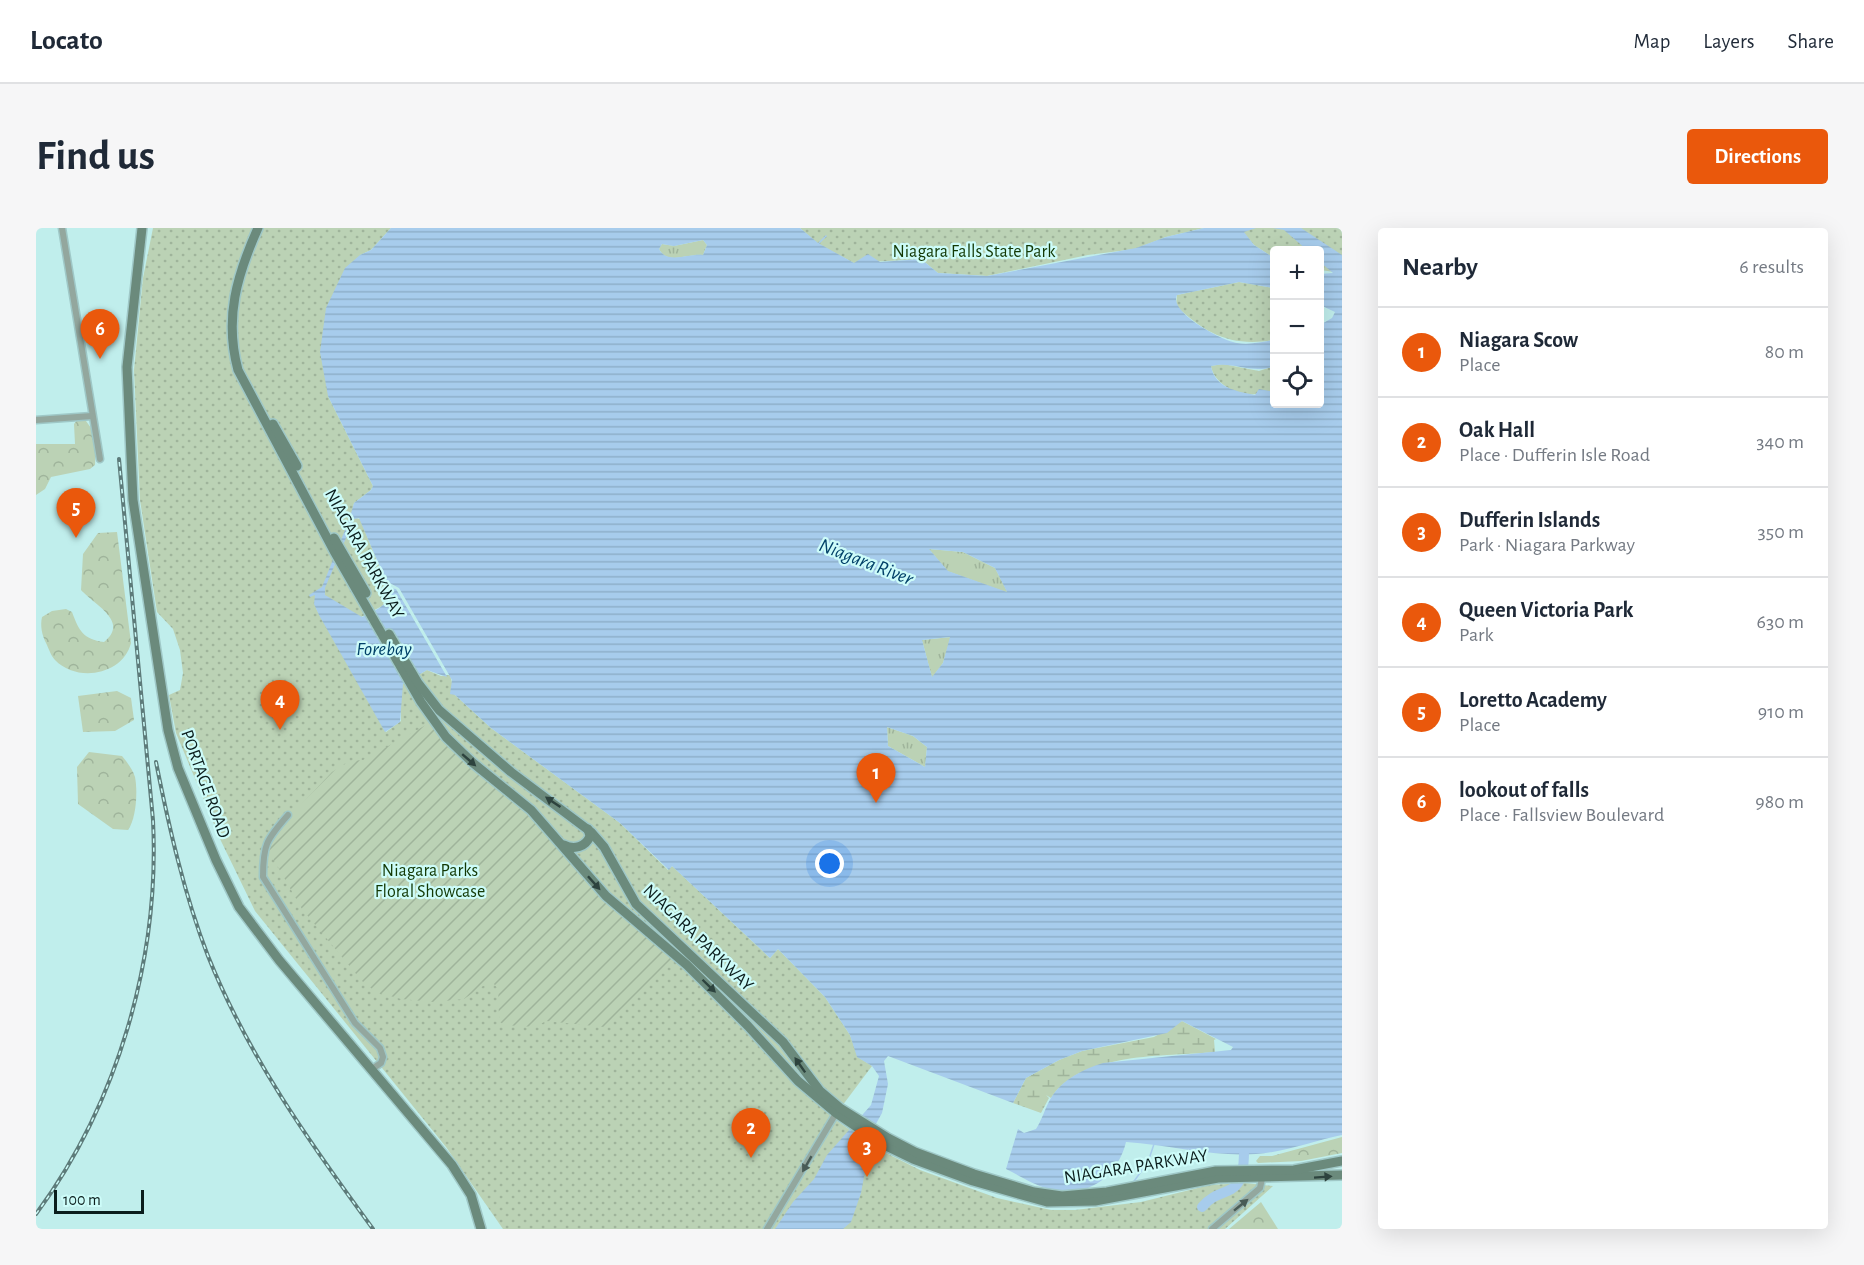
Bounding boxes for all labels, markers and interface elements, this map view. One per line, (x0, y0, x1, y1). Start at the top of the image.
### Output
text: Locato (30, 27, 103, 55)
text: Map (1634, 31, 1670, 52)
text: Layers (1703, 31, 1754, 52)
text: Share (1787, 31, 1834, 52)
button: Directions (1687, 129, 1828, 184)
text: Find us (36, 135, 155, 177)
park label: Niagara Falls State Park (892, 243, 1056, 261)
map controls (1270, 246, 1324, 408)
button: + (1270, 246, 1324, 300)
text: Nearby (1402, 254, 1478, 280)
text: 6 results (1739, 257, 1804, 277)
button: − (1270, 300, 1324, 354)
pin: 6 (80, 310, 120, 359)
text: Niagara Scow (1459, 329, 1578, 351)
text: 1 (1418, 342, 1425, 362)
text: 80 m (1765, 342, 1804, 362)
button: locate (1270, 354, 1324, 408)
text: Place (1459, 355, 1500, 375)
text: Oak Hall (1459, 419, 1535, 441)
text: 2 (1417, 432, 1426, 452)
text: 340 m (1756, 432, 1804, 452)
text: Place · Dufferin Isle Road (1459, 445, 1650, 465)
street label: NIAGARA PARKWAY (321, 486, 407, 622)
pin: 5 (56, 488, 96, 538)
text: Dufferin Islands (1459, 509, 1600, 531)
text: 3 (1417, 522, 1426, 542)
text: 350 m (1758, 522, 1804, 542)
water label: Niagara River (816, 535, 916, 589)
text: Park · Niagara Parkway (1459, 535, 1635, 555)
text: Queen Victoria Park (1459, 599, 1633, 621)
text: 4 (1416, 612, 1427, 632)
text: 630 m (1757, 612, 1804, 632)
text: Park (1459, 625, 1494, 645)
water label: Forebay (356, 639, 412, 659)
pin: 4 (260, 680, 300, 730)
text: Loretto Academy (1459, 689, 1607, 711)
text: 5 (1417, 702, 1426, 722)
text: 910 m (1758, 702, 1804, 722)
text: Place (1459, 715, 1500, 735)
street label: PORTAGE ROAD (177, 728, 233, 840)
one-way arrow (461, 753, 476, 766)
pin: 1 (856, 754, 896, 803)
text: lookout of falls (1459, 779, 1589, 801)
text: 6 (1417, 792, 1426, 812)
text: 980 m (1755, 792, 1804, 812)
one-way arrow (545, 796, 561, 808)
text: Place · Fallsview Boulevard (1459, 805, 1664, 825)
your location (815, 849, 844, 878)
park label: Niagara Parks Floral Showcase (375, 862, 485, 901)
one-way arrow (587, 875, 601, 890)
street label: NIAGARA PARKWAY (639, 881, 757, 995)
one-way arrow (701, 979, 715, 993)
one-way arrow (795, 1058, 807, 1073)
pin: 2 (732, 1108, 770, 1158)
pin: 3 (848, 1128, 886, 1177)
street label: NIAGARA PARKWAY (1063, 1147, 1210, 1187)
one-way arrow (802, 1156, 812, 1173)
one-way arrow (1314, 1172, 1333, 1181)
scale bar (54, 1187, 144, 1214)
text: 100 m (63, 1192, 101, 1208)
one-way arrow (1233, 1200, 1248, 1212)

